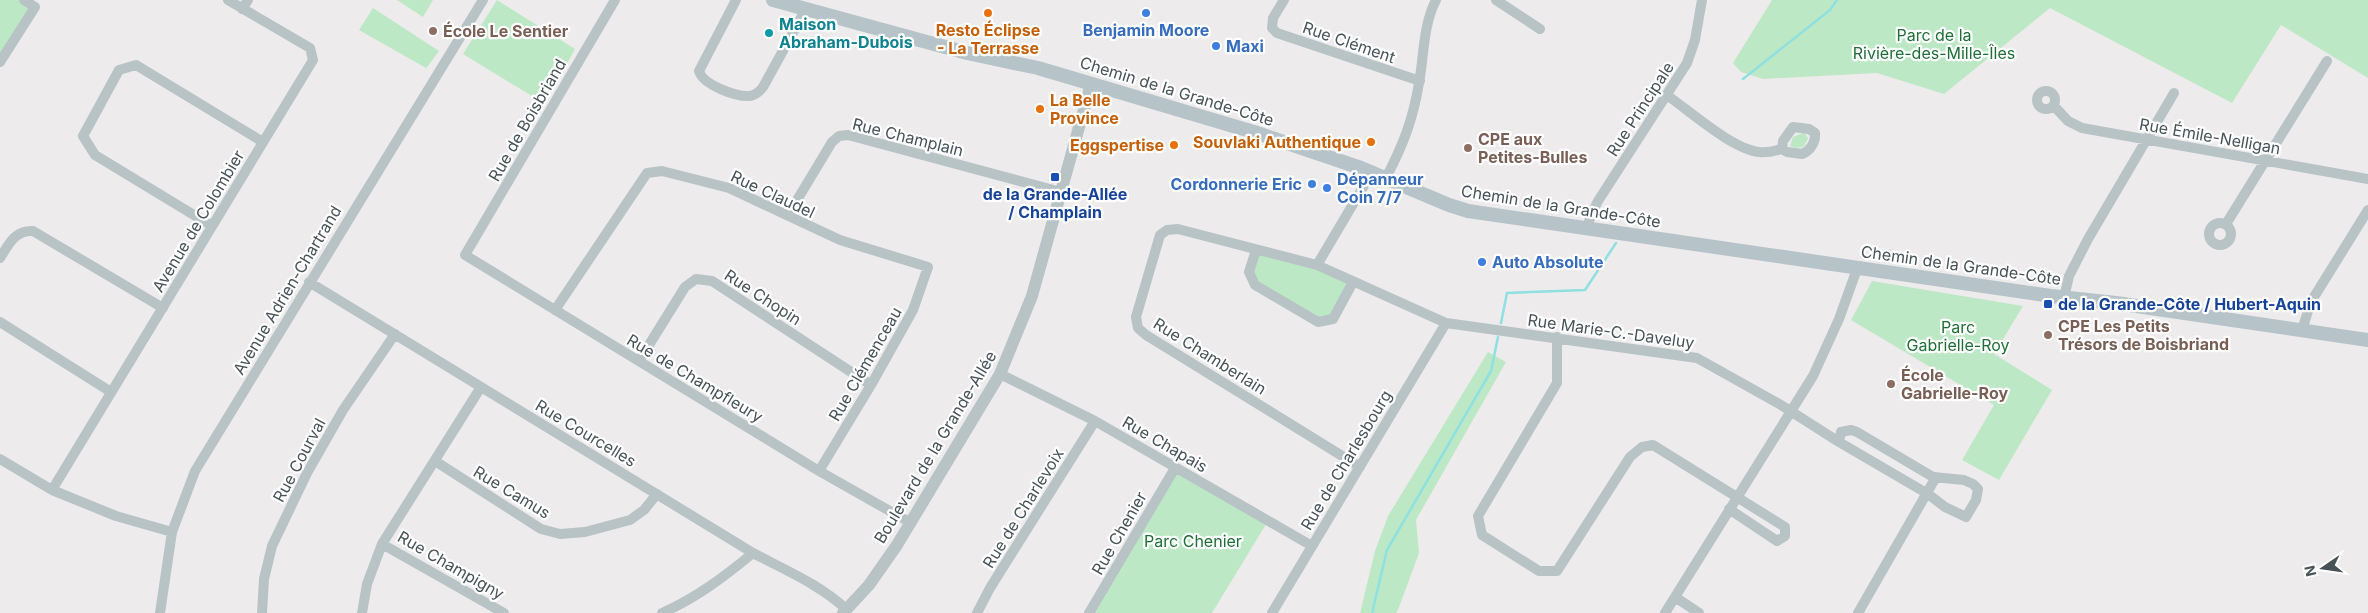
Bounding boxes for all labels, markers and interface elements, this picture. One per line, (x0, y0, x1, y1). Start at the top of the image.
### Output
marker: Resto Éclipse - La Terrasse (982, 7, 994, 19)
marker: Benjamin Moore (1140, 7, 1152, 19)
place label: Maison Abraham-Dubois (779, 14, 913, 52)
street label: Rue Clément (1300, 17, 1398, 67)
place label: Resto Éclipse - La Terrasse (936, 20, 1040, 58)
place label: Benjamin Moore (1083, 20, 1209, 40)
place label: École Le Sentier (443, 21, 569, 41)
marker: École Le Sentier (427, 25, 439, 37)
park label: Parc de la Rivière-des-Mille-Îles (1853, 25, 2015, 63)
marker: Maison Abraham-Dubois (763, 27, 775, 39)
place label: Maxi (1226, 36, 1264, 56)
marker: Maxi (1210, 40, 1222, 52)
street label: Chemin de la Grande-Côte (1078, 52, 1276, 130)
street label: Rue de Boisbriand (484, 55, 570, 185)
street label: Rue Principale (1602, 58, 1678, 160)
place label: La Belle Province (1050, 90, 1119, 128)
marker: La Belle Province (1034, 103, 1046, 115)
street label: Rue Champlain (850, 114, 966, 160)
street label: Rue Émile-Nelligan (2138, 114, 2282, 158)
place label: CPE aux Petites-Bulles (1478, 129, 1587, 167)
place label: Souvlaki Authentique (1193, 132, 1361, 152)
place label: Eggspertise (1070, 135, 1164, 155)
marker: Souvlaki Authentique (1365, 136, 1377, 148)
marker: Eggspertise (1168, 139, 1180, 151)
marker: CPE aux Petites-Bulles (1462, 142, 1474, 154)
street label: Avenue de Colombier (148, 146, 248, 296)
street label: Rue Claudel (728, 166, 818, 222)
place label: Dépanneur Coin 7/7 (1337, 169, 1424, 207)
marker: de la Grande-Allée / Champlain (1049, 171, 1061, 183)
place label: Cordonnerie Eric (1170, 174, 1302, 194)
marker: Cordonnerie Eric (1306, 178, 1318, 190)
street label: Chemin de la Grande-Côte (1460, 180, 1662, 232)
marker: Dépanneur Coin 7/7 (1321, 182, 1333, 194)
place label: de la Grande-Allée / Champlain (983, 184, 1127, 222)
street label: Avenue Adrien-Chartrand (229, 202, 345, 378)
street label: Chemin de la Grande-Côte (1860, 241, 2062, 289)
place label: Auto Absolute (1492, 252, 1604, 272)
marker: Auto Absolute (1476, 256, 1488, 268)
street label: Rue Chopin (721, 265, 805, 329)
place label: de la Grande-Côte / Hubert-Aquin (2058, 294, 2321, 314)
marker: de la Grande-Côte / Hubert-Aquin (2042, 298, 2054, 310)
street label: Rue Clémenceau (824, 303, 906, 425)
street label: Rue Marie-C.-Daveluy (1526, 309, 1696, 353)
street label: Rue Chamberlain (1150, 313, 1270, 399)
place label: CPE Les Petits Trésors de Boisbriand (2058, 316, 2229, 354)
park label: Parc Gabrielle-Roy (1907, 317, 2009, 355)
marker: CPE Les Petits Trésors de Boisbriand (2042, 329, 2054, 341)
street label: Rue de Champfleury (623, 330, 767, 426)
street label: Boulevard de la Grande-Allée (869, 347, 1001, 547)
place label: École Gabrielle-Roy (1901, 365, 2008, 403)
marker: École Gabrielle-Roy (1885, 378, 1897, 390)
street label: Rue de Charlesbourg (1296, 386, 1396, 534)
street label: Rue Courcelles (532, 395, 640, 471)
street label: Rue Chapais (1119, 412, 1211, 476)
street label: Rue Courval (268, 415, 330, 505)
street label: Rue de Charlevoix (978, 444, 1068, 572)
street label: Rue Camus (470, 461, 554, 523)
street label: Rue Chenier (1087, 488, 1151, 578)
street label: Rue Champigny (394, 526, 508, 604)
park label: Parc Chenier (1144, 531, 1242, 551)
north arrow (2298, 543, 2348, 593)
text: N (2300, 564, 2319, 578)

